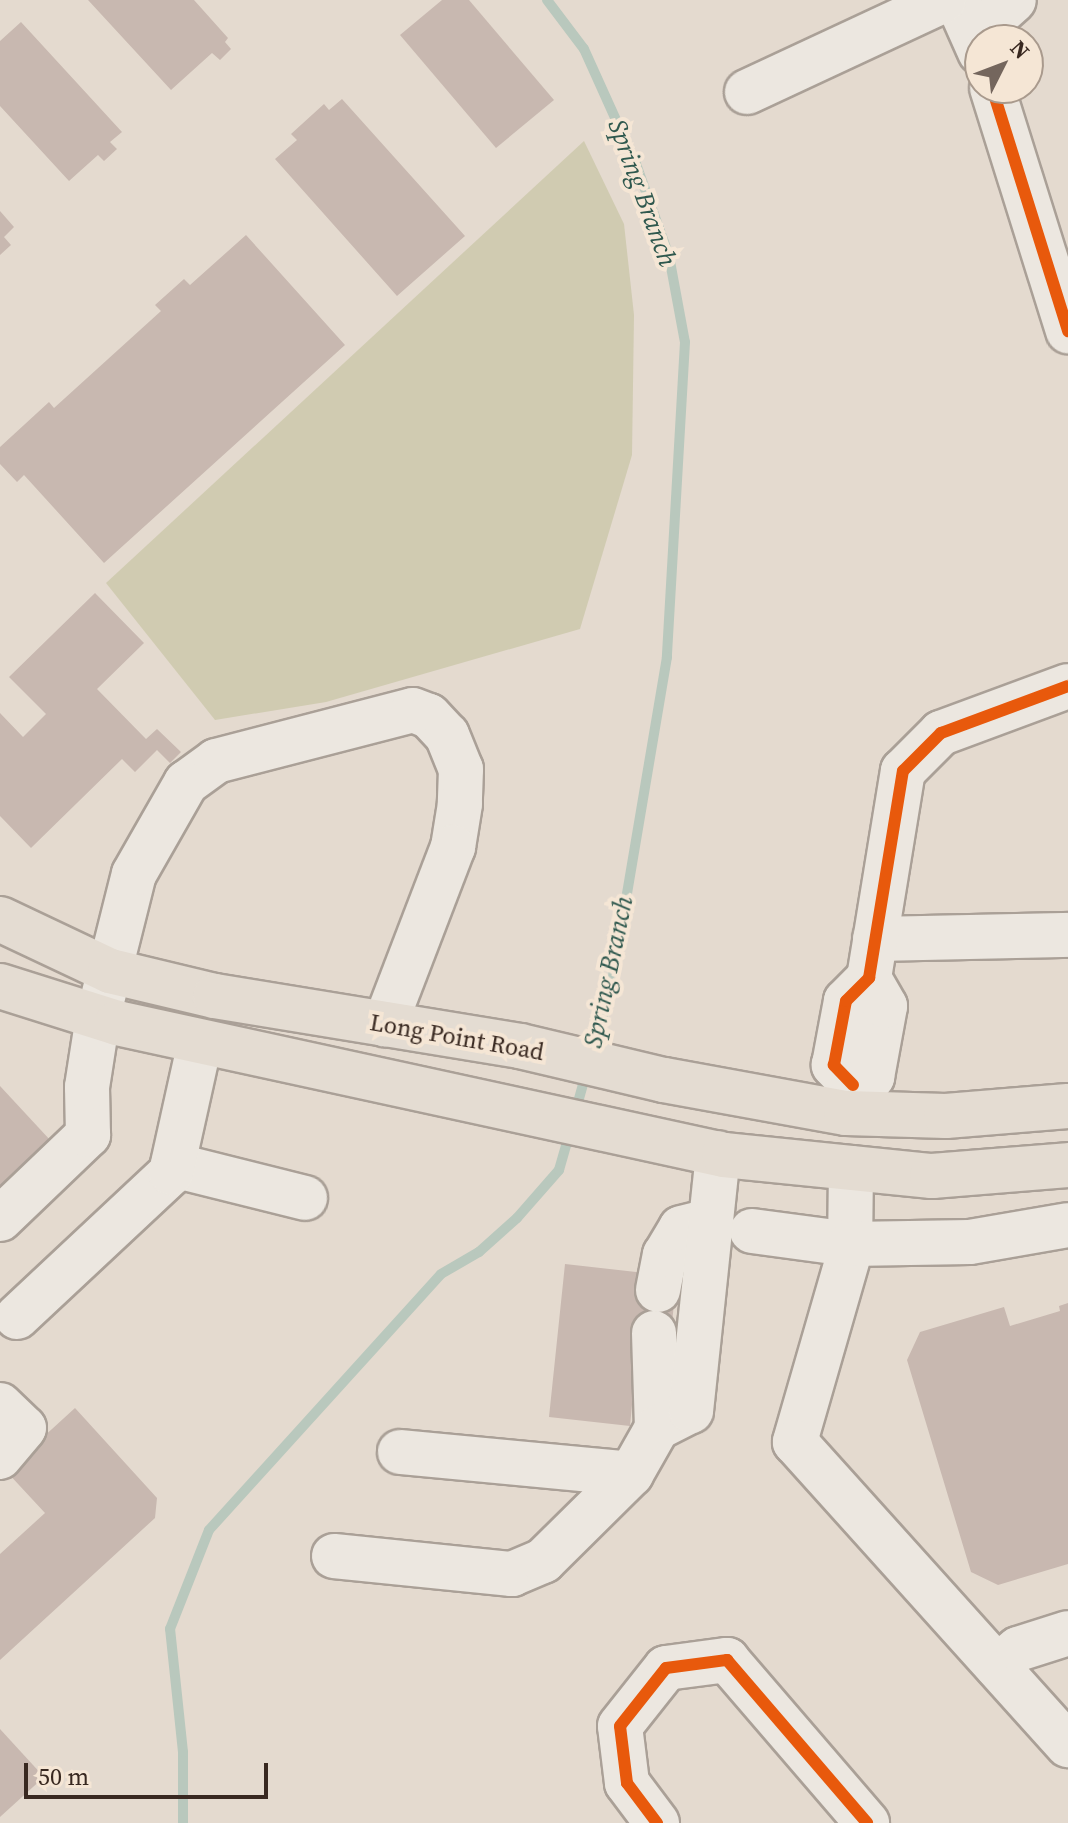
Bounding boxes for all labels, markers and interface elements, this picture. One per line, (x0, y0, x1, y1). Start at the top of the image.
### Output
north arrow (964, 24, 1044, 104)
text: N (1004, 33, 1037, 65)
water label: Spring Branch (601, 115, 683, 271)
water label: Spring Branch (578, 893, 640, 1051)
street label: Long Point Road (368, 1008, 546, 1066)
scale bar (28, 1747, 272, 1797)
text: 50 m (38, 1760, 89, 1793)

